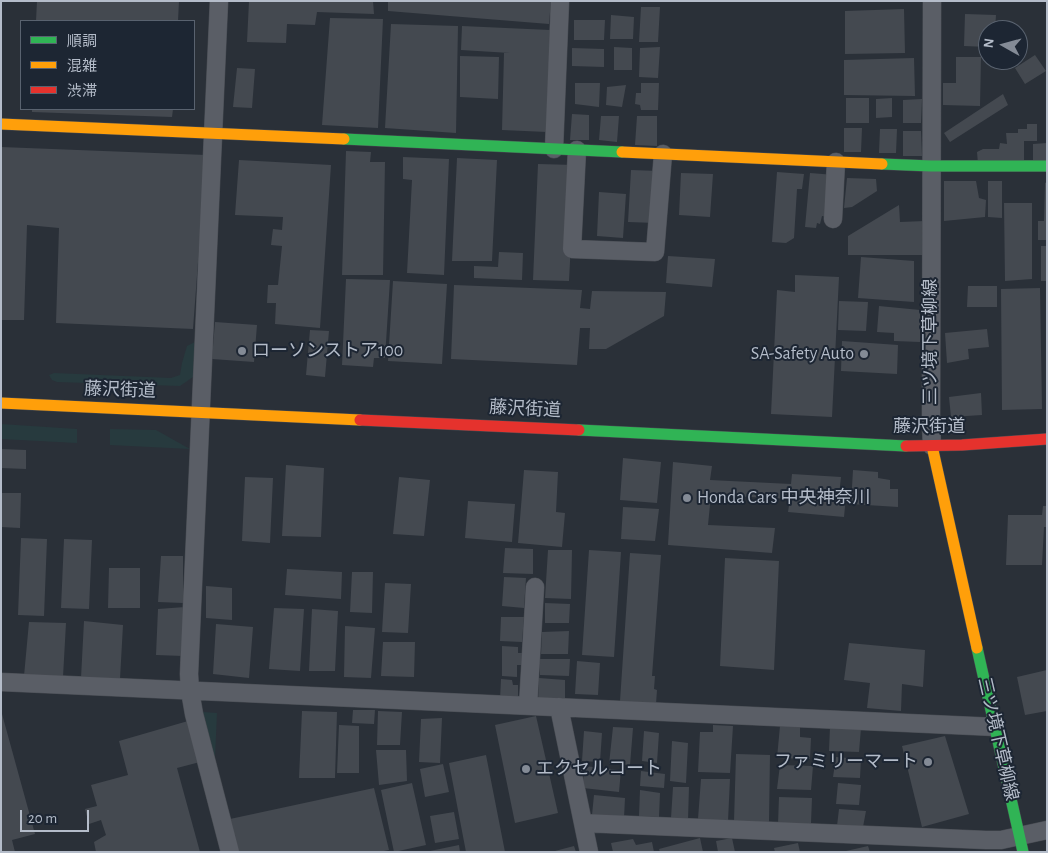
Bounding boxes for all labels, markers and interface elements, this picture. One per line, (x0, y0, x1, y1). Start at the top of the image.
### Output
legend (20, 20, 195, 110)
north arrow (978, 20, 1028, 70)
text: 順調 (67, 34, 97, 49)
text: N (982, 38, 997, 49)
text: 混雑 (67, 59, 97, 74)
text: 渋滞 (67, 84, 97, 99)
street label: 三ツ境下草柳線 (920, 279, 942, 405)
place label: ローソンストア100 (252, 340, 403, 362)
place label: SA-Safety Auto (751, 343, 854, 365)
marker: ローソンストア100 (236, 345, 248, 357)
marker: SA-Safety Auto (858, 348, 870, 360)
street label: 藤沢街道 (84, 378, 156, 402)
street label: 藤沢街道 (488, 396, 562, 422)
street label: 藤沢街道 (893, 416, 965, 438)
place label: Honda Cars 中央神奈川 (697, 487, 870, 509)
marker: Honda Cars 中央神奈川 (681, 492, 693, 504)
street label: 三ツ境下草柳線 (973, 675, 1023, 803)
place label: ファミリーマート (774, 751, 918, 773)
marker: ファミリーマート (922, 756, 934, 768)
place label: エクセルコート (536, 758, 662, 780)
marker: エクセルコート (520, 763, 532, 775)
scale bar (22, 800, 91, 832)
text: 20 m (28, 811, 57, 826)

